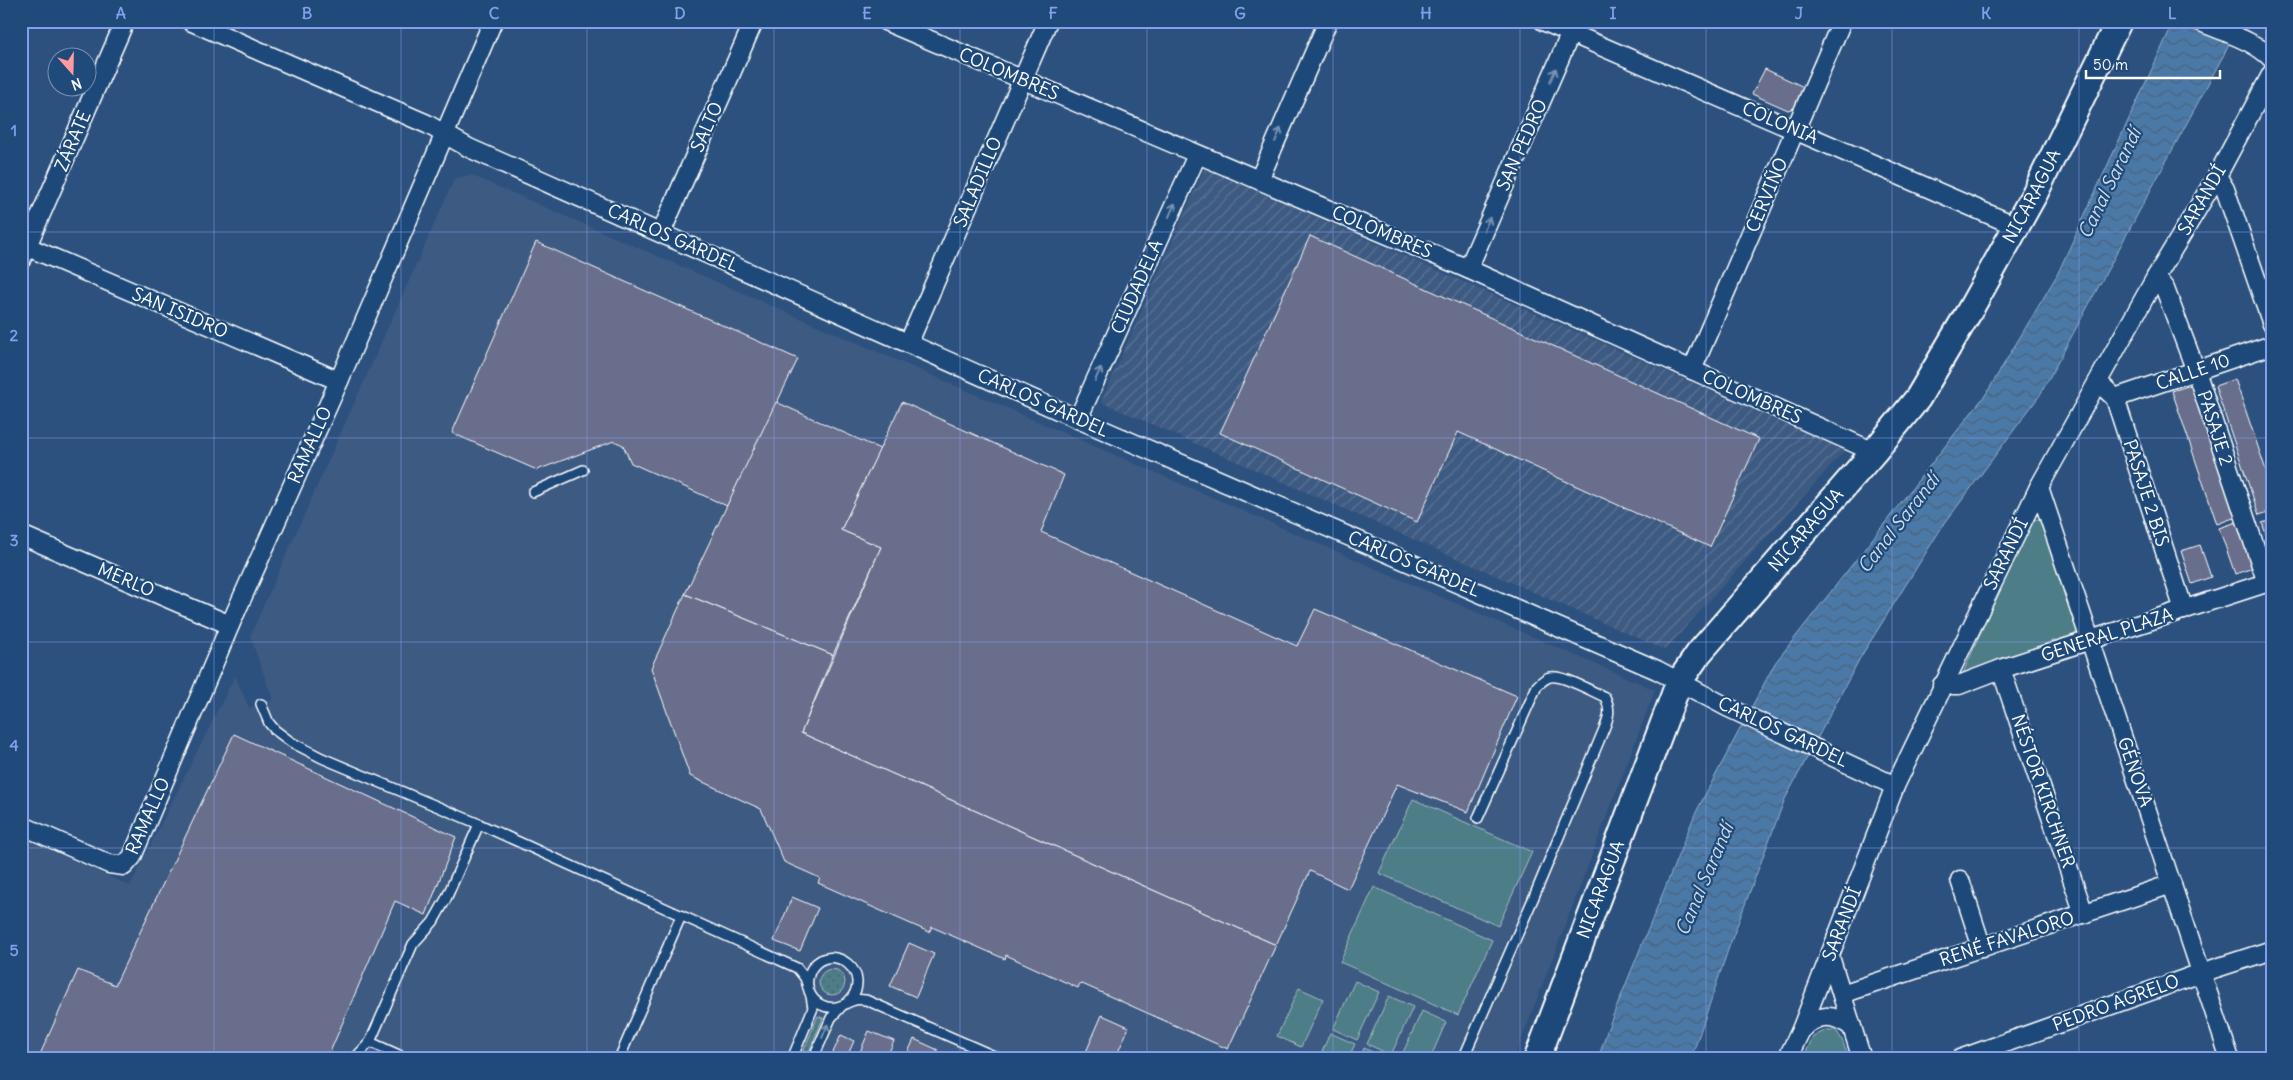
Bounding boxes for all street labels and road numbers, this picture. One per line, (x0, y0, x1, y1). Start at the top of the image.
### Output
street label: COLOMBRES (956, 42, 1063, 105)
street label: SAN PEDRO (1491, 95, 1552, 194)
street label: COLONIA (1739, 96, 1822, 149)
street label: SALTO (685, 98, 728, 155)
street label: ZÁRATE (49, 107, 96, 175)
street label: SALADILLO (948, 133, 1007, 230)
street label: NICARAGUA (1997, 145, 2066, 247)
street label: CERVIÑO (1740, 154, 1793, 236)
street label: SARANDÍ (2172, 160, 2231, 239)
street label: CARLOS GARDEL (604, 198, 743, 277)
street label: COLOMBRES (1329, 200, 1436, 263)
street label: CIUDADELA (1105, 236, 1168, 338)
street label: SAN ISIDRO (129, 282, 232, 343)
street label: CALLE 10 (2153, 348, 2233, 395)
street label: CARLOS GARDEL (974, 363, 1113, 442)
street label: COLOMBRES (1699, 364, 1806, 429)
street label: PASAJE 2 (2193, 388, 2238, 468)
street label: RAMALLO (282, 403, 337, 487)
street label: PASAJE 2 BIS (2118, 436, 2175, 549)
street label: NICARAGUA (1763, 483, 1848, 576)
street label: SARANDÍ (1978, 514, 2033, 594)
street label: CARLOS GARDEL (1345, 525, 1484, 602)
street label: MERLO (94, 557, 158, 602)
street label: GENERAL PLAZA (2038, 602, 2176, 667)
street label: CARLOS GARDEL (1714, 691, 1852, 772)
street label: NÉSTOR KIRCHNER (2006, 711, 2081, 871)
street label: GÉNOVA (2113, 734, 2158, 810)
street label: RAMALLO (120, 774, 175, 858)
street label: NICARAGUA (1571, 837, 1629, 942)
street label: SARANDÍ (1817, 884, 1866, 964)
street label: RENÉ FAVALORO (1937, 906, 2077, 971)
street label: PEDRO AGRELO (2049, 969, 2182, 1036)

